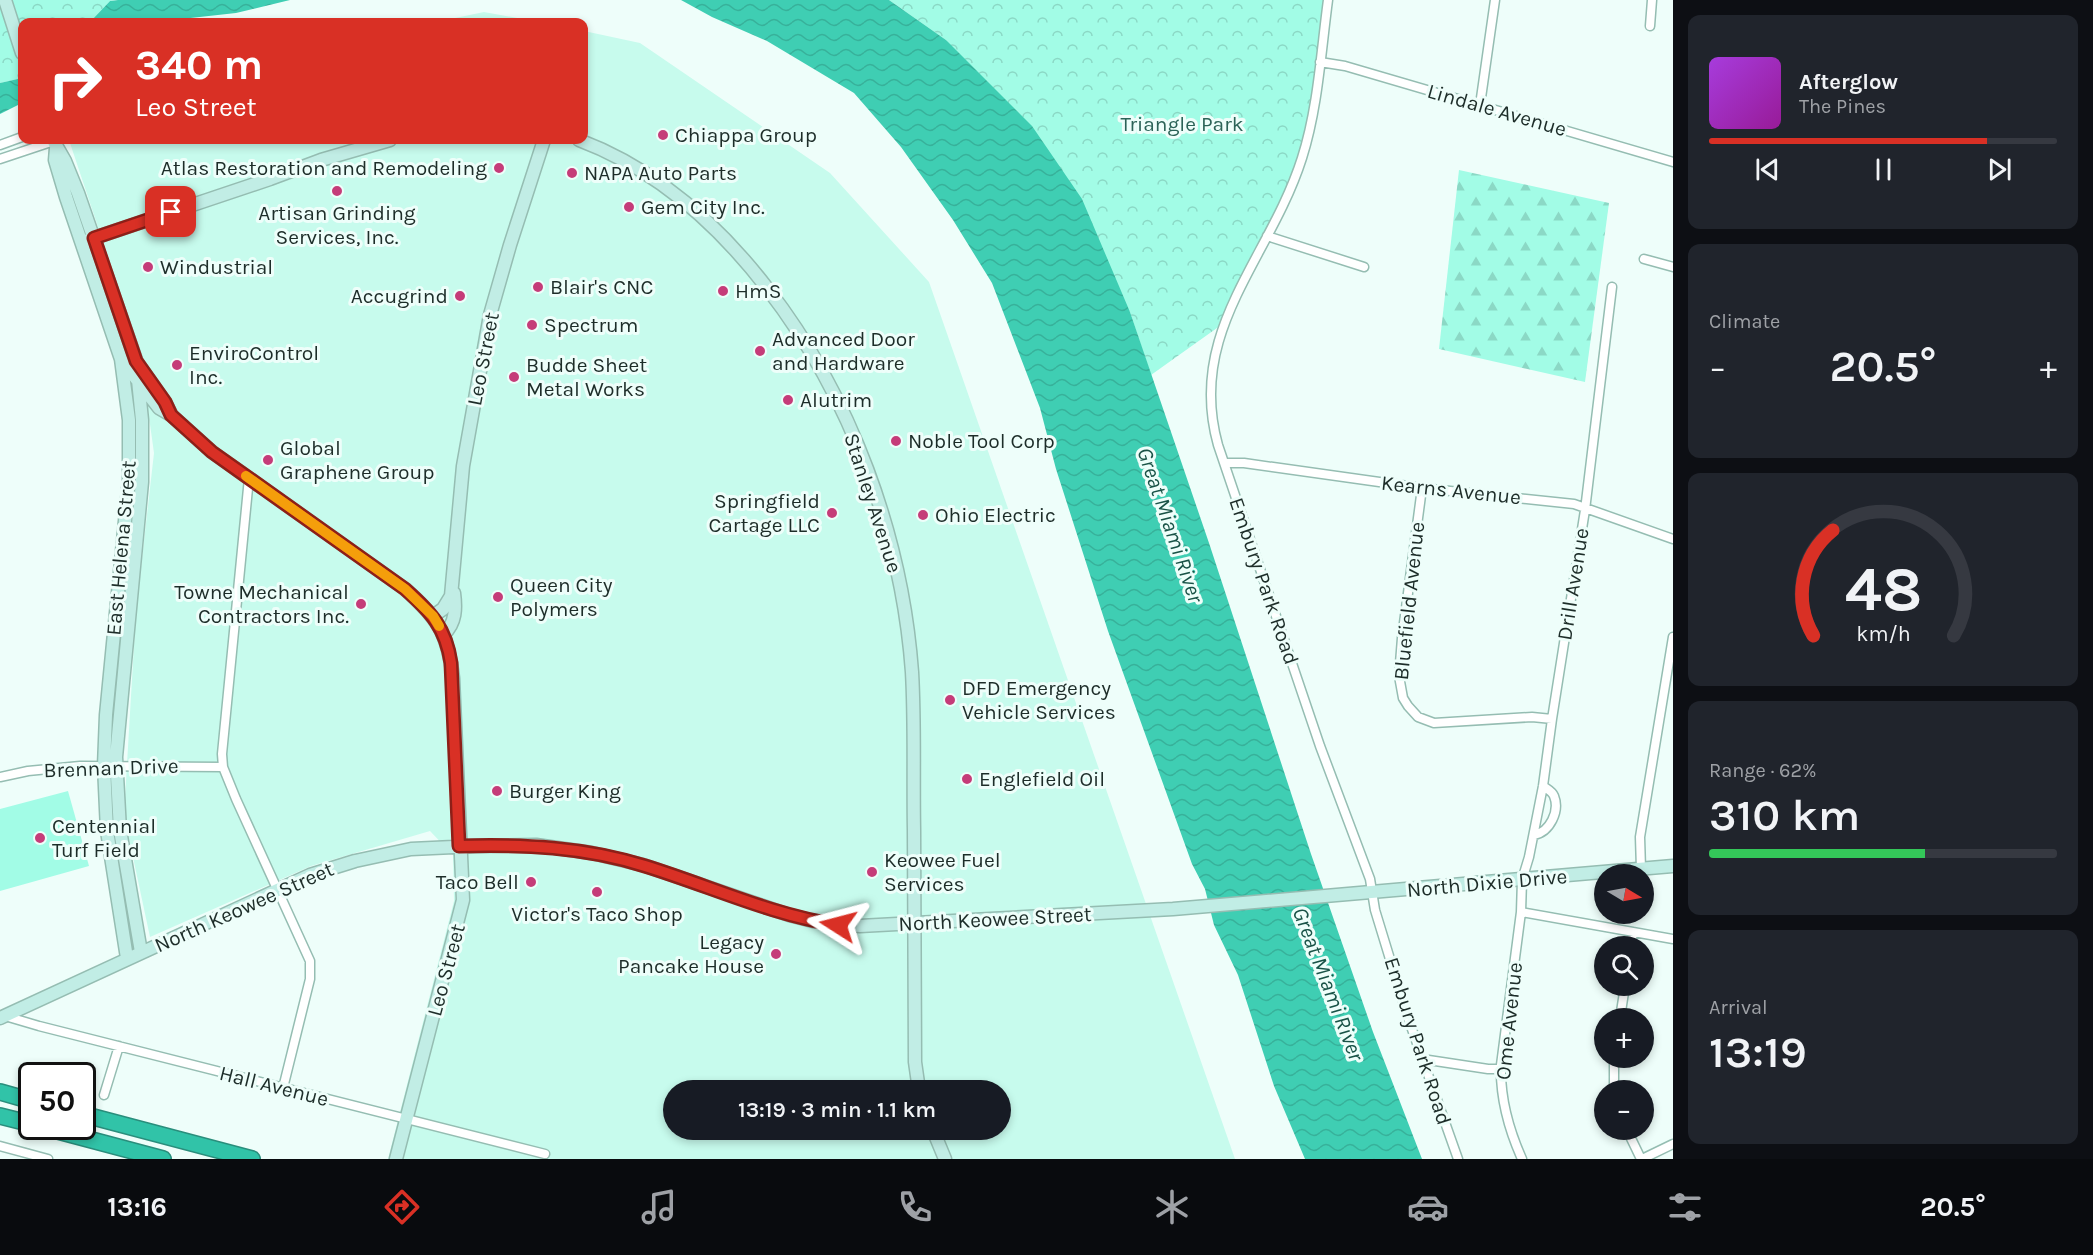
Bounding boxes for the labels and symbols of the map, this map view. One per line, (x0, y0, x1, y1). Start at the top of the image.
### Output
street label: Lindale Avenue (1425, 79, 1569, 141)
park label: Triangle Park (1120, 112, 1244, 136)
place label: Chiappa Group (675, 123, 817, 147)
marker: Chiappa Group (656, 128, 670, 142)
place label: Atlas Restoration and Remodeling (161, 156, 487, 180)
marker: Atlas Restoration and Remodeling (492, 161, 506, 175)
place label: NAPA Auto Parts (584, 161, 737, 185)
marker: NAPA Auto Parts (565, 166, 579, 180)
marker: Artisan Grinding Services, Inc. (330, 184, 344, 198)
pin (145, 186, 196, 237)
place label: Gem City Inc. (641, 195, 765, 219)
marker: Gem City Inc. (622, 200, 636, 214)
place label: Artisan Grinding Services, Inc. (258, 201, 416, 249)
place label: Windustrial (160, 255, 273, 279)
marker: Windustrial (141, 260, 155, 274)
place label: Blair's CNC (550, 275, 653, 299)
place label: HmS (735, 279, 781, 303)
marker: Blair's CNC (531, 280, 545, 294)
place label: Accugrind (351, 284, 448, 308)
marker: HmS (716, 284, 730, 298)
marker: Accugrind (453, 289, 467, 303)
street label: Leo Street (462, 310, 504, 408)
place label: Spectrum (544, 313, 638, 337)
marker: Spectrum (525, 318, 539, 332)
place label: Advanced Door and Hardware (772, 327, 915, 375)
place label: EnviroControl Inc. (189, 341, 319, 389)
marker: Advanced Door and Hardware (753, 344, 767, 358)
place label: Budde Sheet Metal Works (526, 353, 647, 401)
marker: EnviroControl Inc. (170, 358, 184, 372)
marker: Budde Sheet Metal Works (507, 370, 521, 384)
place label: Alutrim (800, 388, 872, 412)
marker: Alutrim (781, 393, 795, 407)
place label: Noble Tool Corp (908, 429, 1055, 453)
street label: Stanley Avenue (839, 430, 907, 576)
marker: Noble Tool Corp (889, 434, 903, 448)
place label: Global Graphene Group (280, 436, 434, 484)
water label: Great Miami River (1131, 444, 1209, 607)
marker: Global Graphene Group (261, 453, 275, 467)
street label: East Helena Street (101, 459, 141, 637)
street label: Kearns Avenue (1380, 471, 1522, 509)
place label: Springfield Cartage LLC (708, 489, 820, 537)
street label: Embury Park Road (1224, 494, 1304, 668)
place label: Ohio Electric (935, 503, 1056, 527)
marker: Springfield Cartage LLC (825, 506, 839, 520)
marker: Ohio Electric (916, 508, 930, 522)
street label: Bluefield Avenue (1389, 521, 1429, 681)
street label: Drill Avenue (1552, 526, 1594, 642)
place label: Queen City Polymers (510, 573, 613, 621)
place label: Towne Mechanical Contractors Inc. (174, 580, 349, 628)
marker: Queen City Polymers (491, 590, 505, 604)
marker: Towne Mechanical Contractors Inc. (354, 597, 368, 611)
place label: DFD Emergency Vehicle Services (962, 676, 1116, 724)
marker: DFD Emergency Vehicle Services (943, 693, 957, 707)
street label: Brennan Drive (43, 754, 179, 782)
place label: Englefield Oil (979, 767, 1105, 791)
marker: Englefield Oil (960, 772, 974, 786)
place label: Burger King (509, 779, 621, 803)
marker: Burger King (490, 784, 504, 798)
place label: Centennial Turf Field (52, 814, 156, 862)
marker: Centennial Turf Field (33, 831, 47, 845)
place label: Keowee Fuel Services (884, 848, 1001, 896)
street label: North Keowee Street (151, 857, 337, 957)
street label: North Dixie Drive (1406, 864, 1568, 902)
north arrow (1594, 864, 1654, 924)
marker: Keowee Fuel Services (865, 865, 879, 879)
place label: Taco Bell (436, 870, 519, 894)
marker: Taco Bell (524, 875, 538, 889)
marker: Victor's Taco Shop (590, 885, 604, 899)
position arrow (806, 893, 870, 957)
place label: Victor's Taco Shop (511, 902, 683, 926)
street label: North Keowee Street (898, 902, 1092, 936)
water label: Great Miami River (1287, 904, 1370, 1066)
street label: Leo Street (422, 921, 470, 1019)
place label: Legacy Pancake House (618, 930, 764, 978)
marker: Legacy Pancake House (769, 947, 783, 961)
street label: Embury Park Road (1380, 954, 1456, 1128)
street label: Ome Avenue (1491, 961, 1527, 1081)
street label: Hall Avenue (217, 1061, 331, 1111)
speed limit sign: 50 (18, 1062, 96, 1140)

